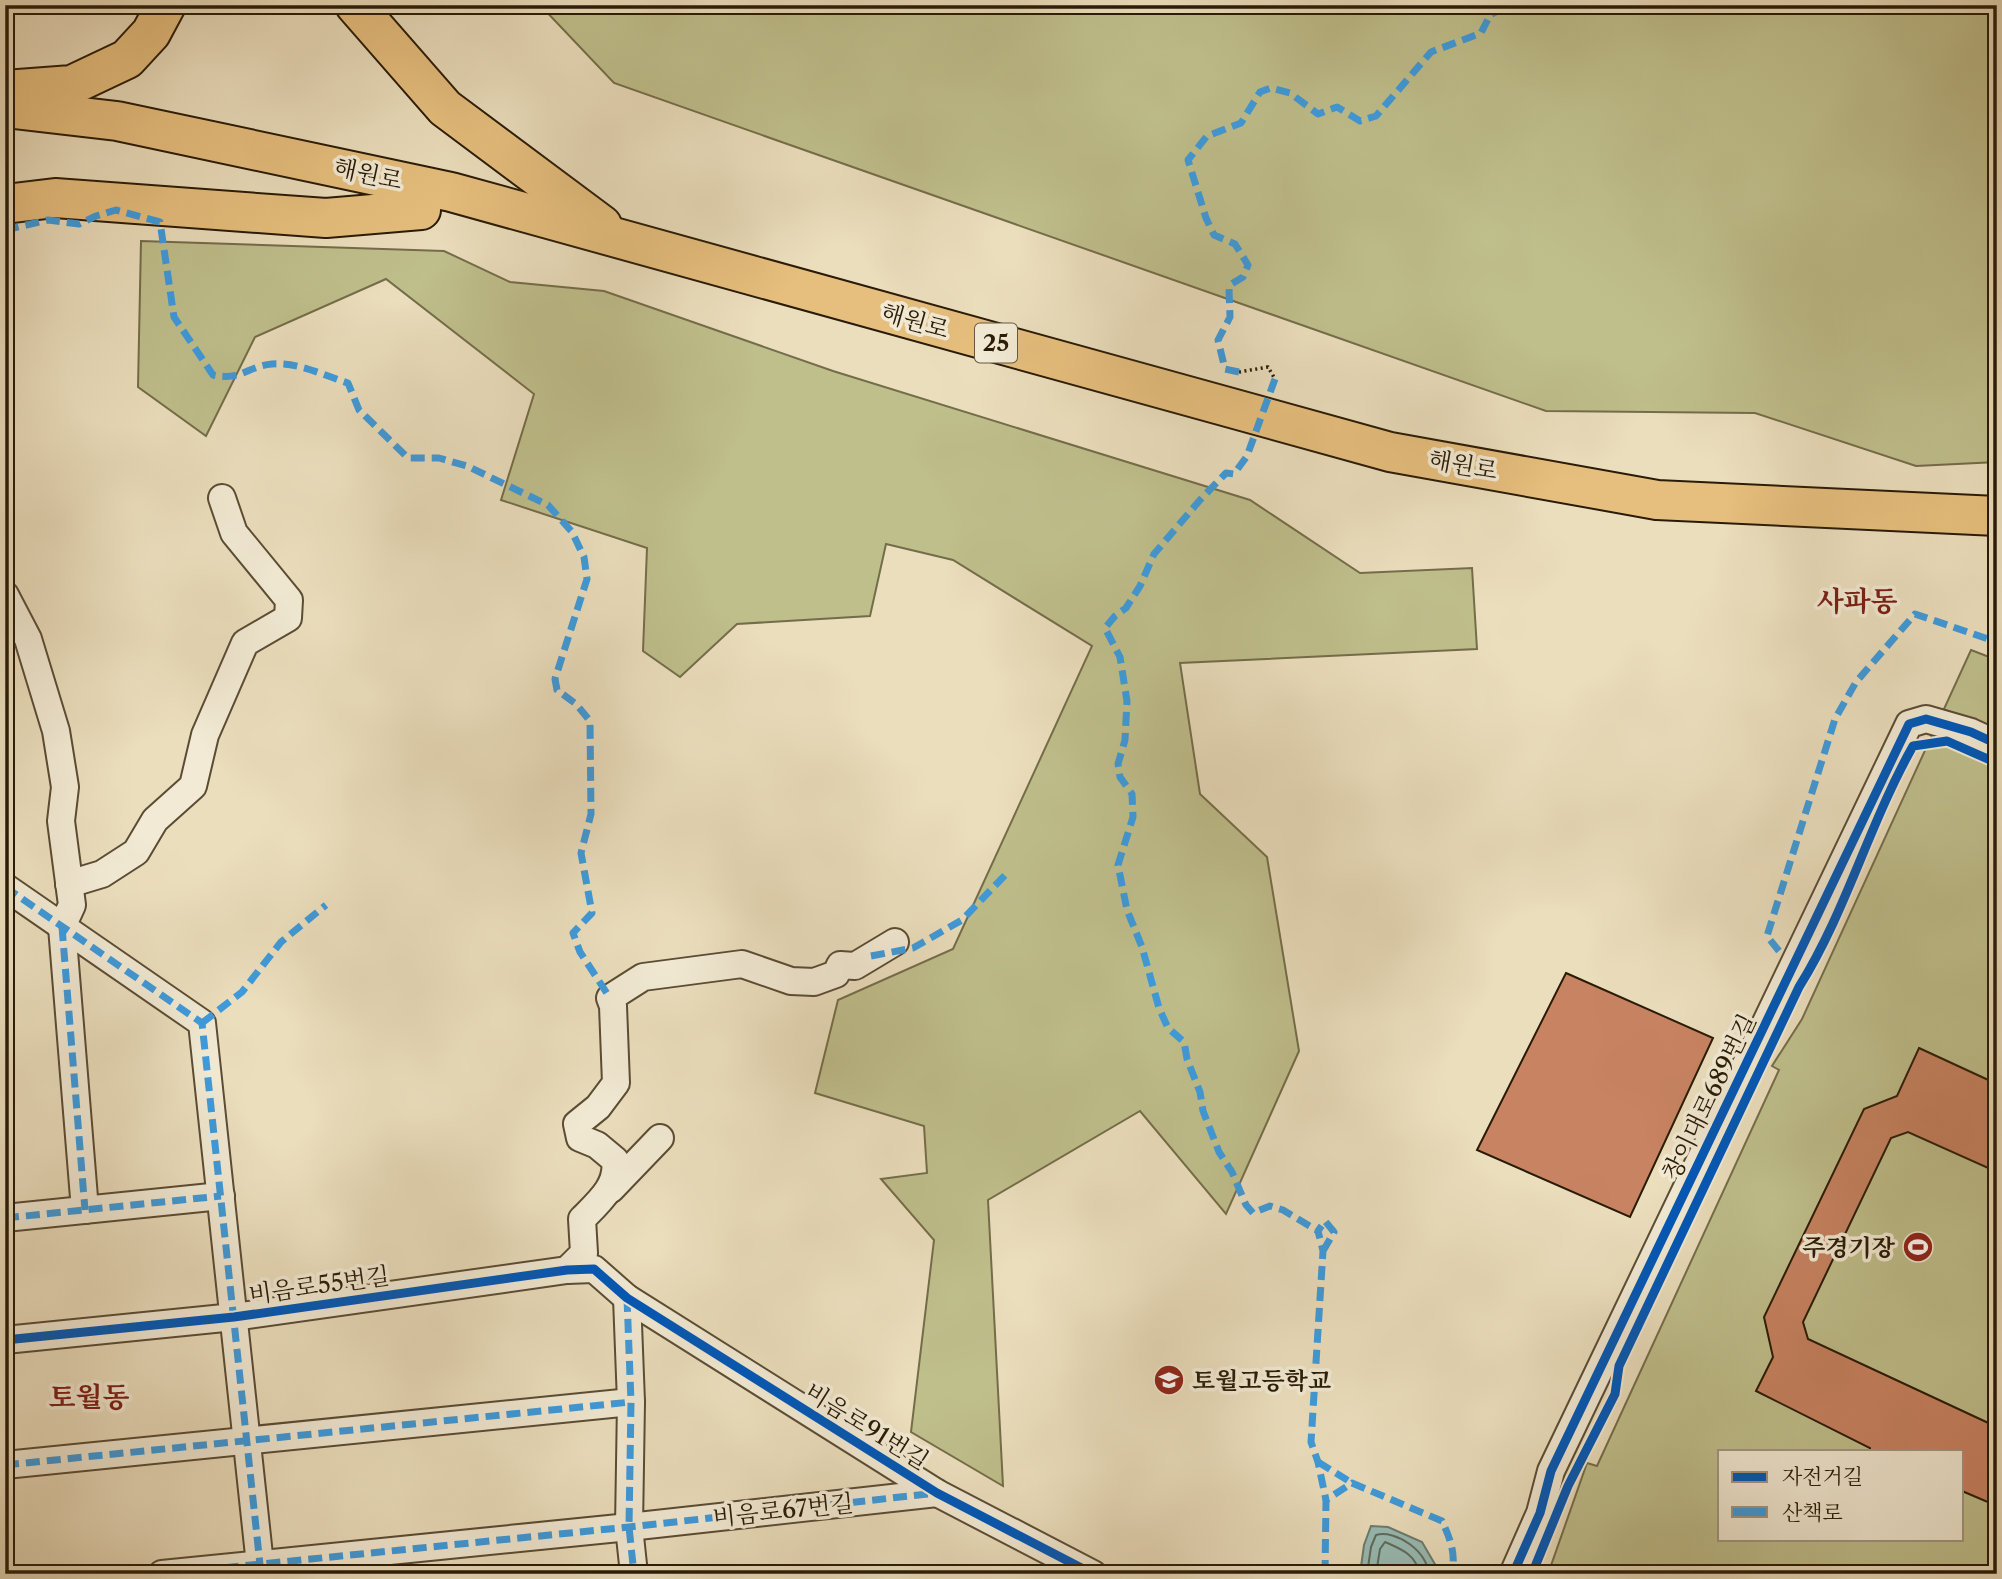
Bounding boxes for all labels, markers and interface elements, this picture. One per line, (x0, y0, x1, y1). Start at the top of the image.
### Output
street label: 해원로 (331, 153, 405, 195)
street label: 해원로 (878, 297, 952, 345)
road number: 25 (975, 324, 1017, 362)
street label: 해원로 (1426, 445, 1500, 485)
district label: 사파동 (1816, 584, 1898, 618)
street label: 창이대로689번길 (1656, 1009, 1762, 1185)
sports icon: 주경기장 (1901, 1230, 1935, 1264)
place label: 주경기장 (1802, 1233, 1896, 1262)
street label: 비음로55번길 (247, 1261, 391, 1309)
school or university icon: 토월고등학교 (1152, 1363, 1186, 1397)
place label: 토월고등학교 (1192, 1366, 1331, 1395)
street label: 비음로91번길 (800, 1377, 934, 1475)
district label: 토월동 (48, 1380, 130, 1414)
legend (1718, 1450, 1964, 1540)
text: 자전거길 (1782, 1464, 1863, 1489)
street label: 비음로67번길 (711, 1488, 855, 1532)
text: 산책로 (1782, 1500, 1843, 1525)

